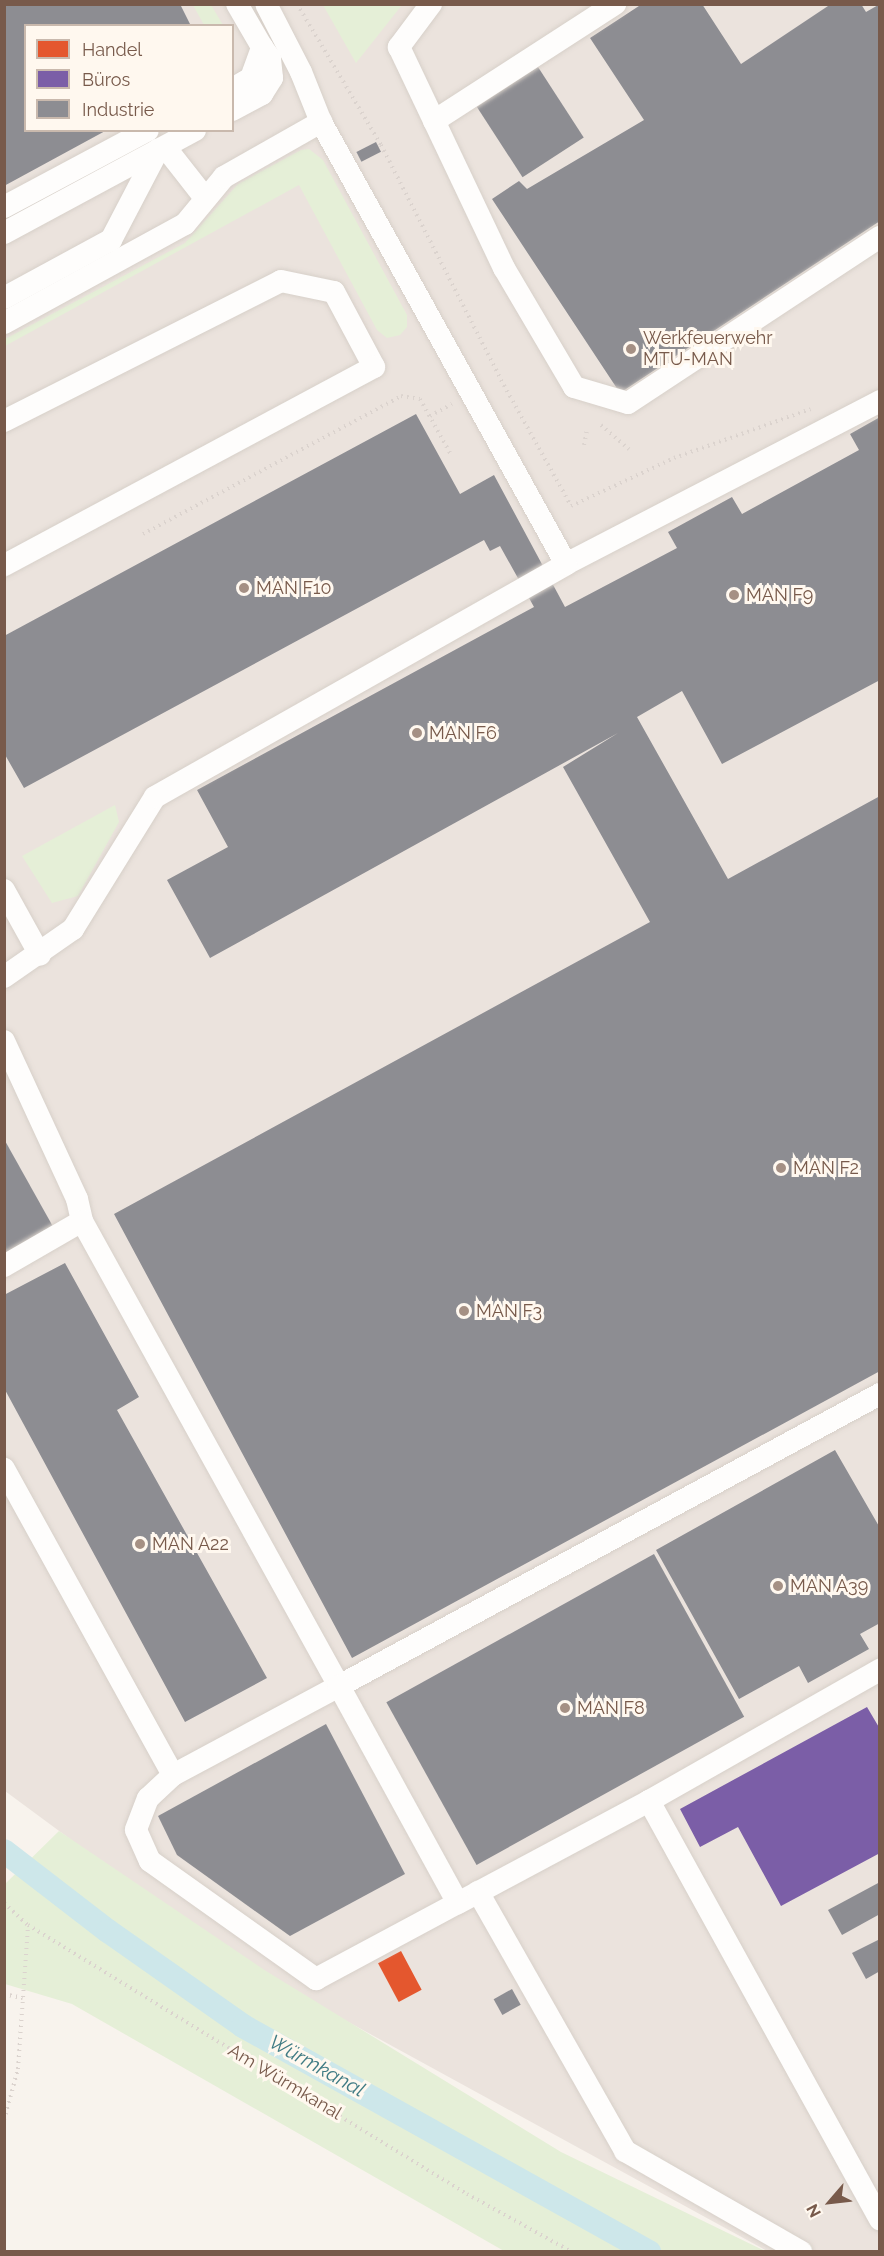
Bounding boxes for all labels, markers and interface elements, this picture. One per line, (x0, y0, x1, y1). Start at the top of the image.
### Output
legend (24, 24, 234, 132)
text: Handel (82, 39, 142, 60)
text: Büros (82, 69, 130, 90)
text: Industrie (82, 99, 154, 120)
place label: Werkfeuerwehr MTU-MAN (643, 328, 773, 370)
marker: Werkfeuerwehr MTU-MAN (624, 342, 638, 356)
place label: MAN F10 (256, 577, 331, 599)
marker: MAN F10 (237, 581, 251, 595)
place label: MAN F9 (746, 584, 813, 606)
marker: MAN F9 (727, 588, 741, 602)
place label: MAN F6 (429, 722, 497, 744)
marker: MAN F6 (410, 726, 424, 740)
place label: MAN F2 (793, 1157, 859, 1179)
marker: MAN F2 (774, 1161, 788, 1175)
place label: MAN F3 (476, 1300, 542, 1322)
marker: MAN F3 (457, 1304, 471, 1318)
place label: MAN A22 (152, 1533, 229, 1555)
marker: MAN A22 (133, 1537, 147, 1551)
place label: MAN A39 (790, 1575, 869, 1597)
marker: MAN A39 (771, 1579, 785, 1593)
place label: MAN F8 (577, 1697, 645, 1719)
marker: MAN F8 (558, 1701, 572, 1715)
water label: Würmkanal (265, 2030, 369, 2102)
street label: Am Würmkanal (224, 2039, 346, 2125)
north arrow (800, 2172, 860, 2232)
text: N (802, 2201, 825, 2221)

